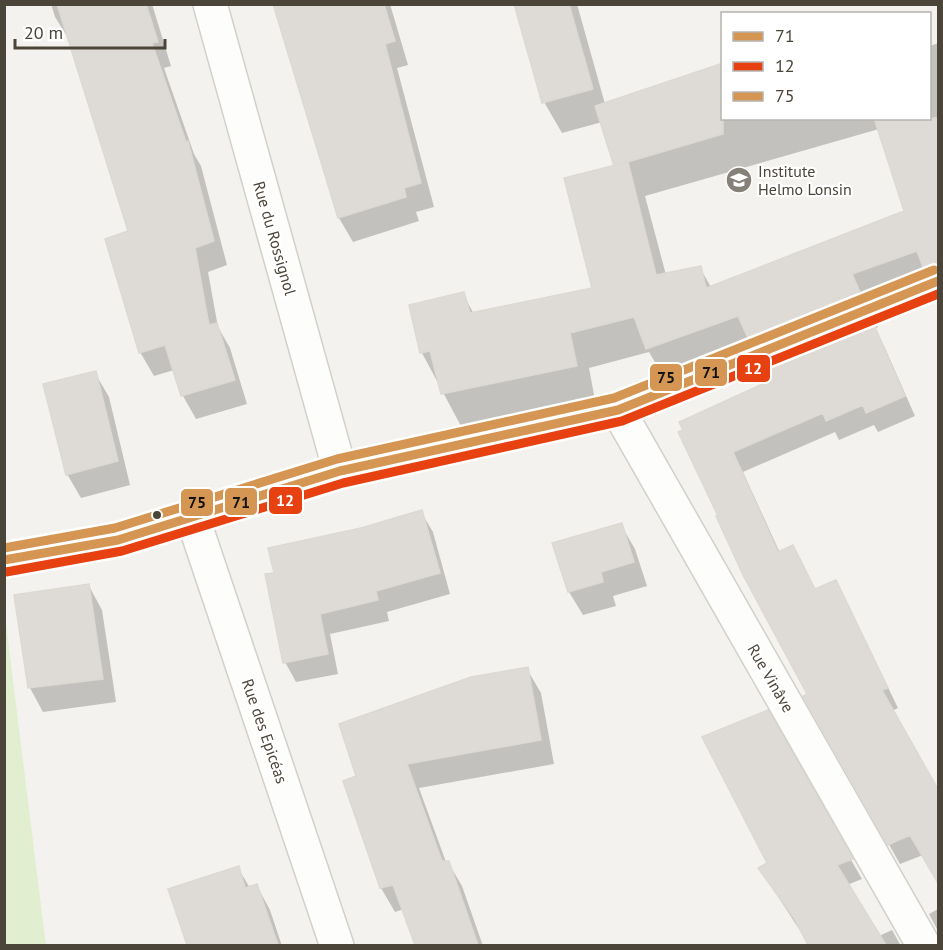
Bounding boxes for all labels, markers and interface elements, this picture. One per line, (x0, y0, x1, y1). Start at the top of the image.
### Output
scale bar (15, 12, 165, 50)
legend (721, 12, 931, 120)
text: 20 m (24, 21, 63, 44)
text: 71 (775, 24, 795, 47)
text: 12 (775, 54, 795, 77)
text: 75 (775, 84, 795, 107)
place label: Institute Helmo Lonsin (758, 161, 852, 199)
school or university icon: Institute Helmo Lonsin (724, 165, 754, 195)
street label: Rue du Rossignol (249, 179, 301, 298)
line badge: 12 (736, 354, 771, 383)
line badge: 71 (694, 358, 728, 387)
text: 12 (744, 358, 762, 378)
text: 71 (702, 362, 720, 382)
line badge: 75 (649, 363, 683, 392)
text: 75 (657, 367, 675, 387)
line badge: 12 (268, 486, 303, 515)
line badge: 71 (224, 487, 258, 516)
line badge: 75 (180, 488, 214, 517)
text: 12 (276, 490, 294, 510)
text: 75 (188, 492, 206, 512)
text: 71 (232, 492, 250, 512)
unlabelled marker (151, 509, 163, 521)
street label: Rue Vinâve (743, 640, 799, 716)
street label: Rue des Epicéas (238, 676, 292, 786)

